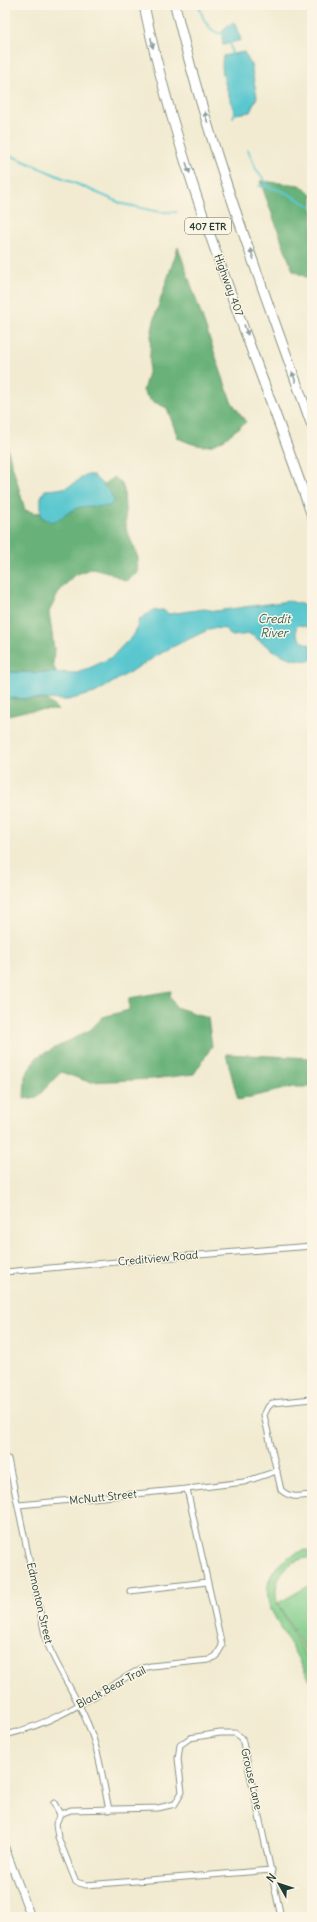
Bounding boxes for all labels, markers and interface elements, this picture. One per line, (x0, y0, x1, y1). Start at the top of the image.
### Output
one-way arrow (149, 37, 155, 49)
one-way arrow (202, 111, 208, 124)
one-way arrow (186, 162, 192, 174)
road number: 407 ETR (185, 218, 231, 234)
one-way arrow (248, 247, 254, 259)
street label: Highway 407 (211, 252, 247, 319)
one-way arrow (243, 324, 249, 336)
one-way arrow (291, 370, 297, 382)
water label: Credit River (258, 611, 292, 640)
street label: Creditview Road (117, 1247, 199, 1268)
street label: McNutt Street (69, 1486, 138, 1508)
street label: Edmonton Street (24, 1561, 56, 1645)
street label: Black Bear Trail (74, 1663, 148, 1711)
street label: Grouse Lane (238, 1747, 266, 1811)
north arrow (259, 1864, 299, 1904)
text: N (263, 1870, 279, 1885)

